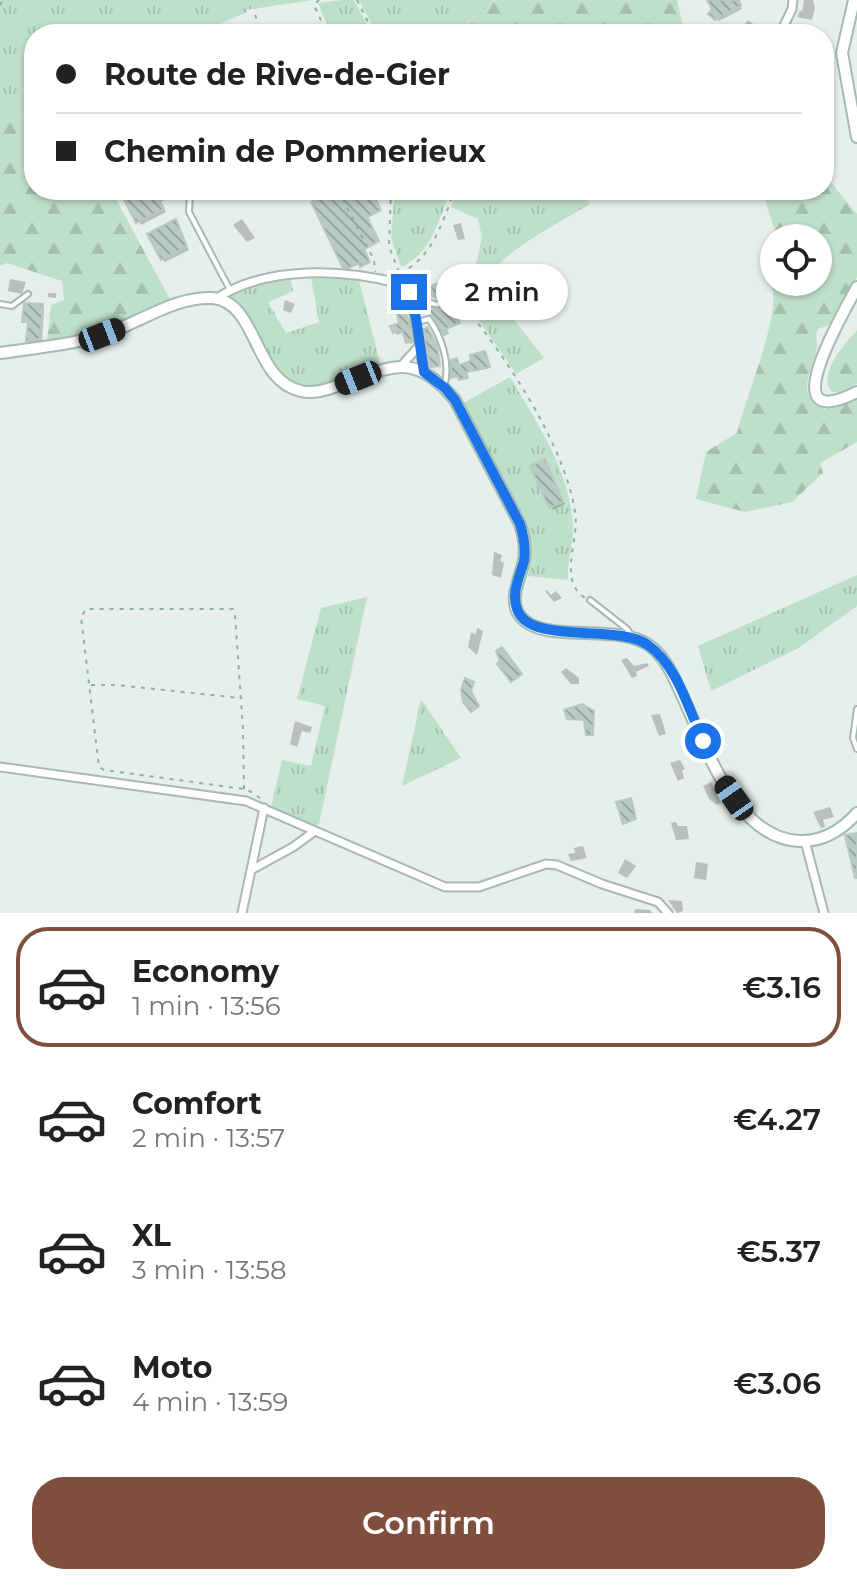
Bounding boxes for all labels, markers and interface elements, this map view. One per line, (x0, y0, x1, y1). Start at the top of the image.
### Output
text: Route de Rive-de-Gier (104, 56, 450, 93)
text: Chemin de Pommerieux (104, 133, 486, 170)
map controls (760, 224, 832, 296)
button: locate (760, 224, 832, 296)
callout: 2 min (437, 264, 569, 320)
route end (391, 274, 427, 310)
text: 2 min (464, 276, 540, 308)
car (75, 315, 129, 355)
car (331, 358, 385, 398)
route start (685, 723, 721, 759)
car (710, 771, 758, 825)
icon: car (36, 951, 108, 1023)
text: Economy (132, 953, 279, 990)
text: €3.16 (742, 969, 821, 1006)
text: 1 min · 13:56 (132, 990, 281, 1022)
icon: car (36, 1083, 108, 1155)
text: Comfort (132, 1085, 262, 1122)
text: €4.27 (733, 1101, 821, 1138)
text: 2 min · 13:57 (132, 1122, 285, 1154)
icon: car (36, 1215, 108, 1287)
text: XL (132, 1217, 171, 1254)
text: €5.37 (737, 1233, 821, 1270)
text: 3 min · 13:58 (132, 1254, 287, 1286)
icon: car (36, 1347, 108, 1419)
text: Moto (132, 1349, 213, 1386)
text: €3.06 (733, 1365, 821, 1402)
text: 4 min · 13:59 (132, 1386, 288, 1418)
button: Confirm (32, 1477, 825, 1569)

